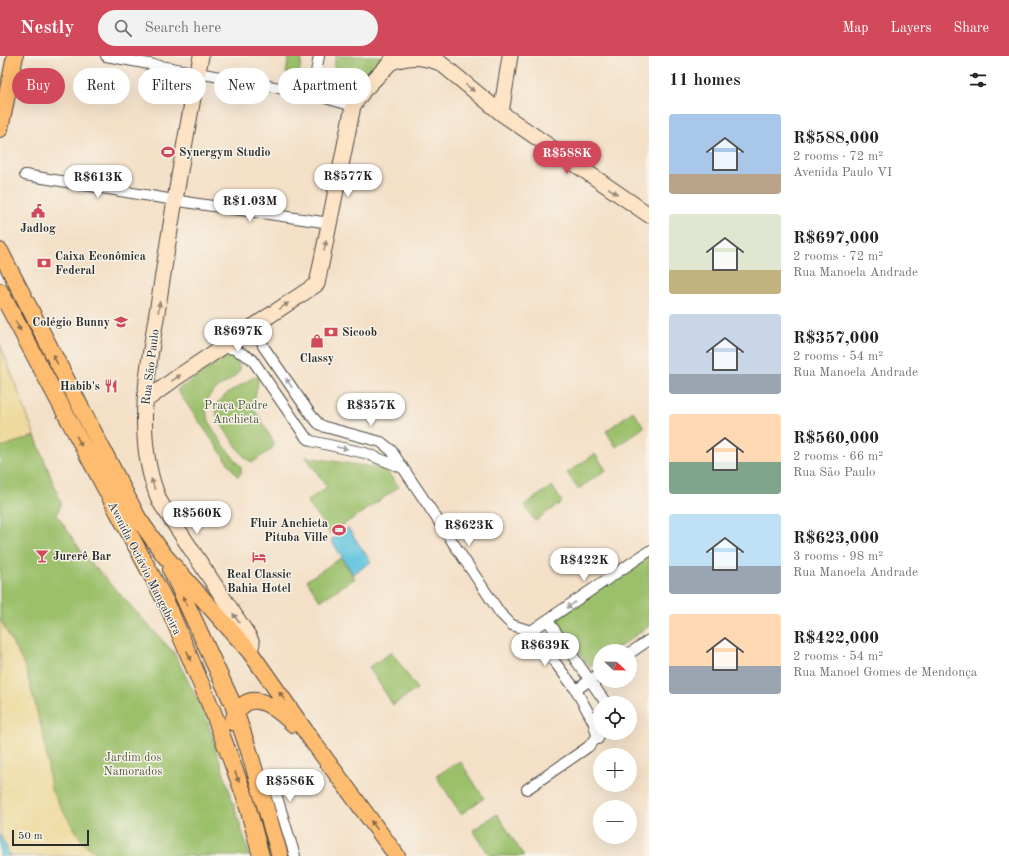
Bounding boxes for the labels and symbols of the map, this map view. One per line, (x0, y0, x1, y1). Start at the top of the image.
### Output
one-way arrow (465, 83, 476, 92)
pin: R$588K (534, 141, 600, 175)
sports icon: Synergym Studio (160, 144, 176, 160)
place label: Synergym Studio (179, 147, 271, 159)
pin: R$577K (315, 164, 381, 198)
pin: R$613K (65, 165, 131, 199)
one-way arrow (608, 187, 619, 195)
pin: R$1.03M (213, 189, 287, 223)
public building icon: Jadlog (30, 203, 46, 219)
place label: Jadlog (20, 223, 56, 235)
one-way arrow (322, 240, 328, 252)
place label: Caixa Econômica Federal (55, 251, 146, 277)
bank icon: Caixa Econômica Federal (36, 255, 52, 271)
one-way arrow (156, 301, 162, 313)
one-way arrow (279, 302, 290, 310)
school or university icon: Colégio Bunny (113, 314, 129, 330)
place label: Colégio Bunny (32, 317, 110, 329)
pin: R$697K (205, 319, 271, 353)
one-way arrow (15, 320, 22, 332)
bank icon: Sicoob (323, 324, 339, 340)
place label: Sicoob (342, 327, 377, 339)
street label: Rua São Paulo (140, 329, 162, 406)
shop icon: Classy (309, 333, 325, 349)
one-way arrow (52, 353, 58, 365)
place label: Classy (300, 353, 334, 365)
one-way arrow (171, 374, 182, 382)
restaurant icon: Habib's (103, 378, 119, 394)
one-way arrow (285, 378, 293, 389)
place label: Habib's (60, 381, 100, 393)
pin: R$357K (338, 393, 404, 427)
park label: Praça Padre Anchieta (204, 400, 268, 426)
one-way arrow (76, 435, 82, 447)
one-way arrow (335, 446, 348, 452)
one-way arrow (149, 478, 155, 490)
street label: Avenida Octávio Mangabeira (105, 500, 183, 637)
pin: R$560K (164, 501, 230, 535)
pin: R$623K (436, 513, 502, 547)
place label: Fluir Anchieta Pituba Ville (250, 518, 328, 544)
sports icon: Fluir Anchieta Pituba Ville (331, 522, 347, 538)
bar icon: Jurerê Bar (34, 548, 50, 564)
pin: R$422K (551, 548, 617, 582)
hotel icon: Real Classic Bahia Hotel (251, 549, 267, 565)
place label: Jurerê Bar (53, 551, 111, 563)
place label: Real Classic Bahia Hotel (227, 569, 292, 595)
one-way arrow (182, 595, 188, 607)
one-way arrow (566, 601, 576, 609)
one-way arrow (232, 613, 240, 623)
pin: R$639K (512, 633, 578, 667)
north arrow (593, 644, 637, 688)
one-way arrow (186, 651, 192, 662)
one-way arrow (278, 691, 286, 701)
park label: Jardim dos Namorados (104, 752, 162, 778)
pin: R$586K (257, 769, 323, 803)
one-way arrow (235, 771, 241, 783)
one-way arrow (370, 819, 378, 830)
scale bar (12, 828, 89, 847)

